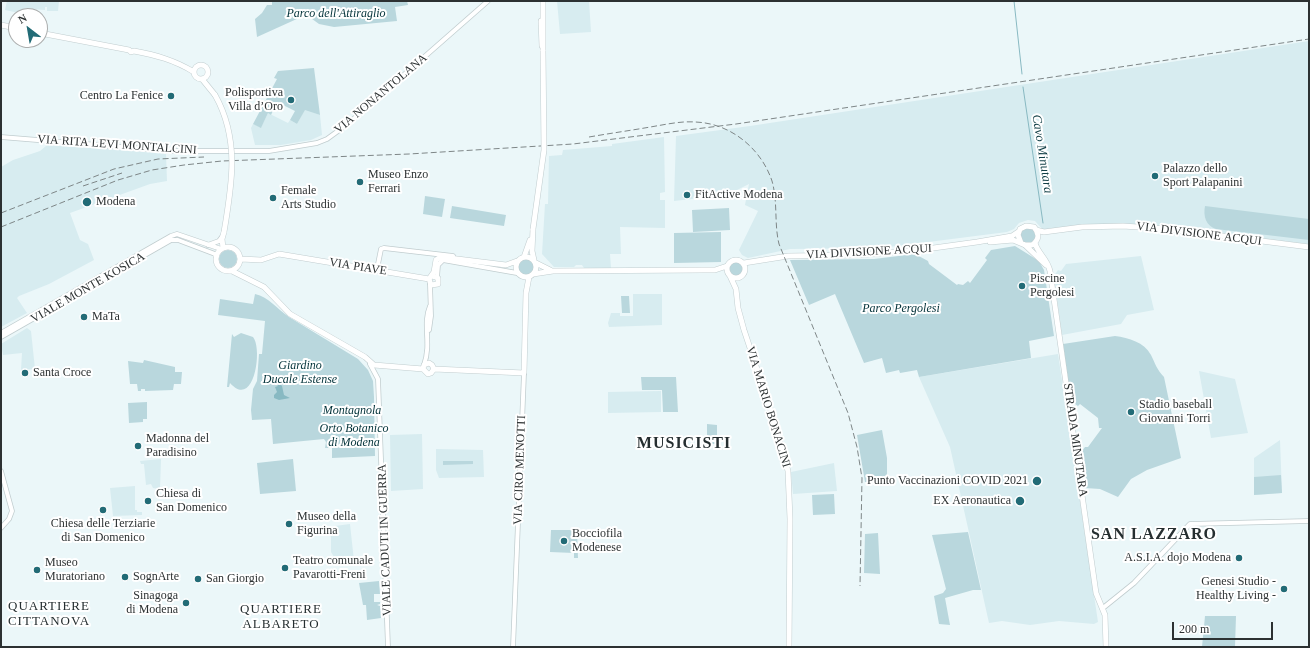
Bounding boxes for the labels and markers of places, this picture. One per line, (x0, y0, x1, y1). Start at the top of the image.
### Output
place label: Polisportiva Villa d’Oro (225, 86, 283, 114)
place label: Centro La Fenice (80, 89, 163, 103)
marker: Centro La Fenice (166, 91, 176, 101)
marker: Polisportiva Villa d’Oro (286, 95, 296, 105)
place label: Palazzo dello Sport Palapanini (1163, 162, 1243, 190)
place label: Museo Enzo Ferrari (368, 168, 428, 196)
marker: Palazzo dello Sport Palapanini (1150, 171, 1160, 181)
marker: Museo Enzo Ferrari (355, 177, 365, 187)
place label: Female Arts Studio (281, 184, 336, 212)
place label: FitActive Modena (695, 188, 783, 202)
marker: FitActive Modena (682, 190, 692, 200)
marker: Female Arts Studio (268, 193, 278, 203)
place label: Modena (96, 195, 135, 209)
marker: Modena (81, 196, 93, 208)
place label: Piscine Pergolesi (1030, 272, 1074, 300)
marker: Piscine Pergolesi (1017, 281, 1027, 291)
place label: MaTa (92, 310, 120, 324)
marker: MaTa (79, 312, 89, 322)
place label: Santa Croce (33, 366, 91, 380)
marker: Santa Croce (20, 368, 30, 378)
place label: Stadio baseball Giovanni Torri (1139, 398, 1212, 426)
marker: Stadio baseball Giovanni Torri (1126, 407, 1136, 417)
place label: Madonna del Paradisino (146, 432, 209, 460)
marker: Madonna del Paradisino (133, 441, 143, 451)
place label: Punto Vaccinazioni COVID 2021 (867, 474, 1028, 488)
marker: Punto Vaccinazioni COVID 2021 (1031, 475, 1043, 487)
place label: Chiesa di San Domenico (156, 487, 227, 515)
place label: EX Aeronautica (933, 494, 1011, 508)
marker: EX Aeronautica (1014, 495, 1026, 507)
marker: Chiesa di San Domenico (143, 496, 153, 506)
marker: Chiesa delle Terziarie di San Domenico (98, 505, 108, 515)
place label: Museo della Figurina (297, 510, 356, 538)
place label: Chiesa delle Terziarie di San Domenico (51, 517, 155, 545)
marker: Museo della Figurina (284, 519, 294, 529)
place label: Bocciofila Modenese (572, 527, 622, 555)
marker: Bocciofila Modenese (559, 536, 569, 546)
place label: A.S.I.A. dojo Modena (1124, 551, 1231, 565)
marker: A.S.I.A. dojo Modena (1234, 553, 1244, 563)
place label: Teatro comunale Pavarotti-Freni (293, 554, 373, 582)
place label: Museo Muratoriano (45, 556, 105, 584)
marker: Teatro comunale Pavarotti-Freni (280, 563, 290, 573)
marker: Museo Muratoriano (32, 565, 42, 575)
place label: SognArte (133, 570, 179, 584)
marker: SognArte (120, 572, 130, 582)
place label: San Giorgio (206, 572, 264, 586)
marker: San Giorgio (193, 574, 203, 584)
place label: Genesi Studio - Healthy Living - (1196, 575, 1276, 603)
marker: Genesi Studio - Healthy Living - (1279, 584, 1289, 594)
place label: Sinagoga di Modena (126, 589, 178, 617)
marker: Sinagoga di Modena (181, 598, 191, 608)

